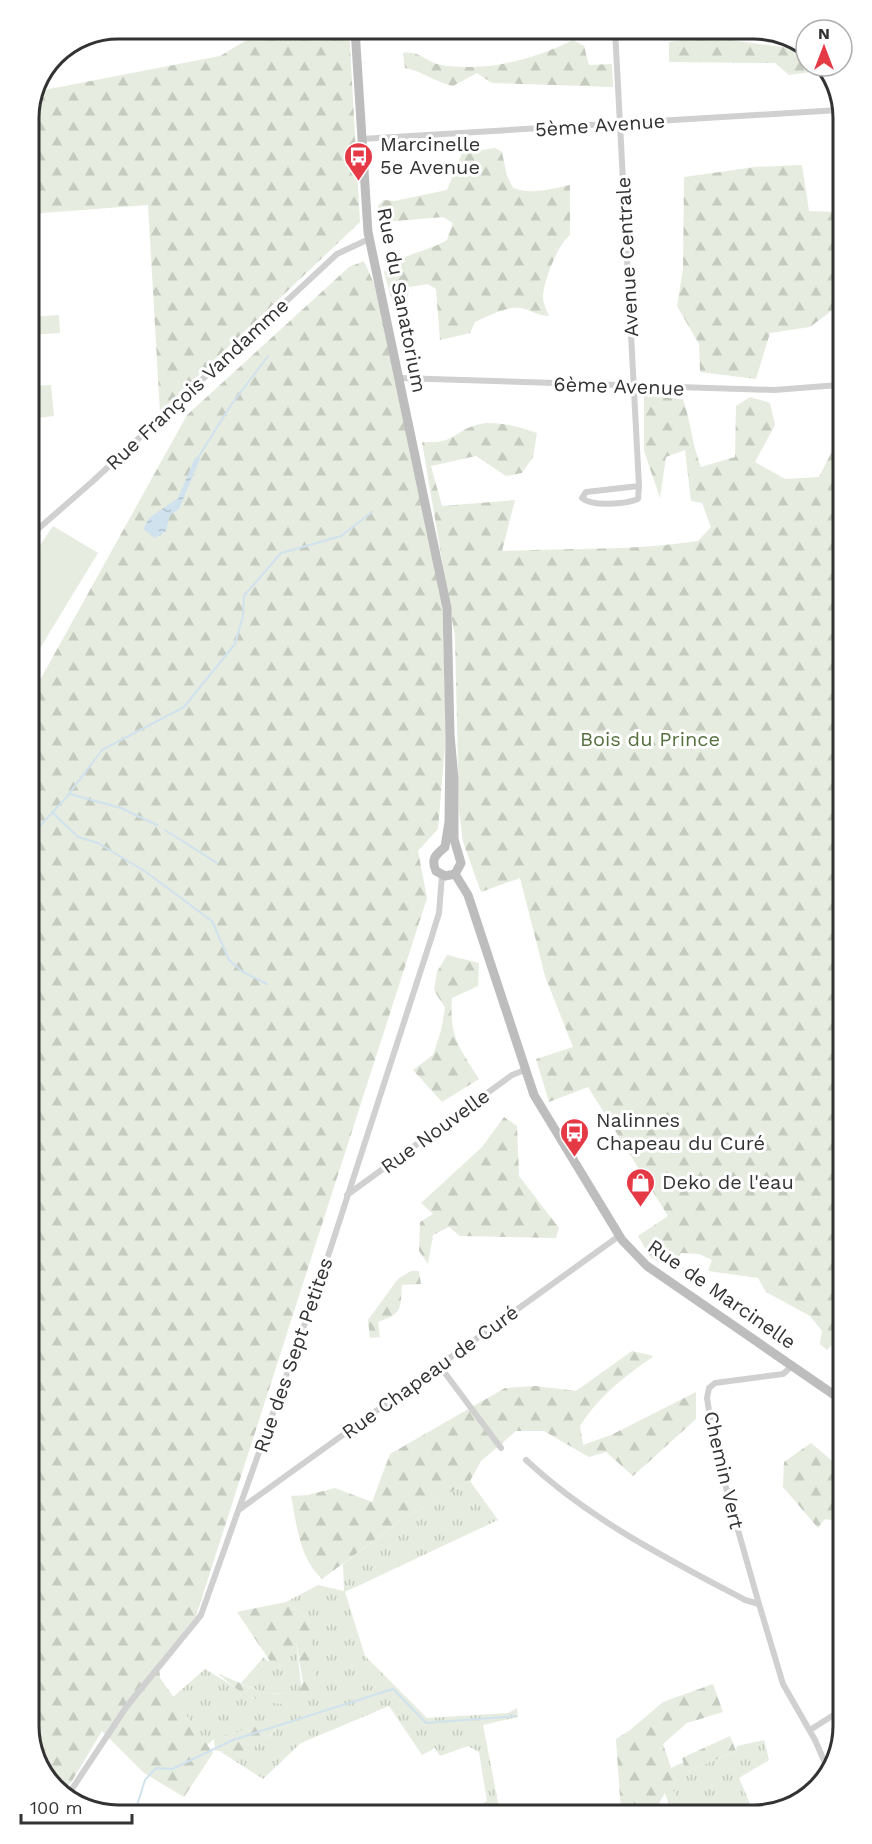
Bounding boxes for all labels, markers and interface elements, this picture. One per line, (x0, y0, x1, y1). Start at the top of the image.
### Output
north arrow (794, 18, 854, 78)
text: N (818, 24, 830, 43)
street label: 5ème Avenue (534, 108, 666, 142)
place label: Marcinelle 5e Avenue (380, 132, 480, 179)
bus stop icon: Marcinelle 5e Avenue (343, 140, 375, 182)
street label: Avenue Centrale (611, 176, 643, 338)
street label: Rue du Sanatorium (372, 205, 432, 395)
street label: Rue François Vandamme (101, 293, 293, 475)
street label: 6ème Avenue (553, 372, 685, 400)
park label: Bois du Prince (580, 727, 720, 751)
street label: Rue Nouvelle (376, 1084, 494, 1178)
place label: Nalinnes Chapeau du Curé (596, 1108, 765, 1155)
bus stop icon: Nalinnes Chapeau du Curé (559, 1116, 591, 1158)
shop icon: Deko de l'eau (625, 1166, 657, 1208)
place label: Deko de l'eau (662, 1170, 794, 1194)
street label: Rue de Marcinelle (643, 1234, 801, 1354)
street label: Rue des Sept Petites (248, 1254, 338, 1456)
street label: Rue Chapeau de Curé (337, 1300, 523, 1444)
street label: Chemin Vert (699, 1409, 749, 1532)
scale bar (21, 1787, 132, 1825)
text: 100 m (30, 1797, 83, 1818)

